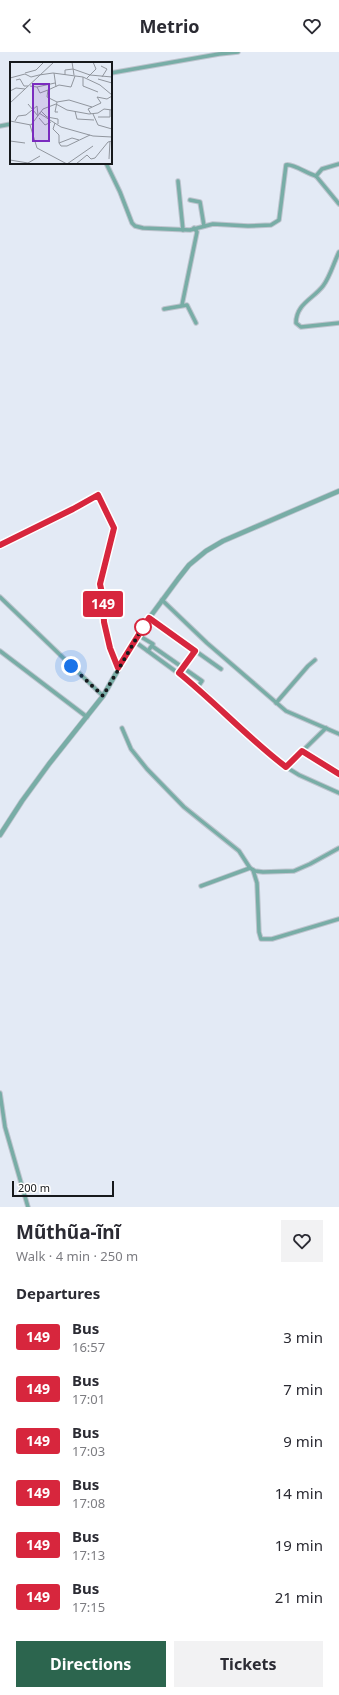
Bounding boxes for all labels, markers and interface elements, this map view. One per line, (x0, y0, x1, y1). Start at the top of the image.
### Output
text: Metrio (139, 14, 200, 38)
icon: back (16, 15, 38, 37)
icon: heart (301, 15, 323, 37)
inset map (10, 62, 112, 164)
line badge: 149 (80, 591, 126, 617)
text: 149 (91, 594, 115, 613)
unlabelled marker (134, 618, 152, 636)
your location (61, 656, 81, 676)
scale bar (12, 1179, 114, 1198)
text: 200 m (18, 1180, 50, 1195)
text: Mũthũa-ĩnĩ (16, 1219, 120, 1245)
button: heart (281, 1220, 323, 1262)
text: Walk · 4 min · 250 m (16, 1247, 138, 1265)
text: Departures (16, 1283, 100, 1303)
text: Bus (72, 1318, 99, 1338)
text: 149 (26, 1327, 50, 1346)
text: 3 min (283, 1327, 323, 1347)
text: 16:57 (72, 1338, 105, 1356)
text: Bus (72, 1370, 99, 1390)
text: 149 (26, 1379, 50, 1398)
text: 7 min (283, 1379, 323, 1399)
text: 17:01 (72, 1390, 105, 1408)
text: Bus (72, 1422, 99, 1442)
text: 149 (26, 1431, 50, 1450)
text: 9 min (283, 1431, 323, 1451)
text: 17:03 (72, 1442, 105, 1460)
text: Bus (72, 1474, 99, 1494)
text: 149 (26, 1483, 50, 1502)
text: 14 min (275, 1483, 323, 1503)
text: 17:08 (72, 1494, 105, 1512)
text: Bus (72, 1526, 99, 1546)
text: 149 (26, 1535, 50, 1554)
text: 19 min (275, 1535, 323, 1555)
text: 17:13 (72, 1546, 105, 1564)
text: Bus (72, 1578, 99, 1598)
text: 149 (26, 1587, 50, 1606)
text: 21 min (275, 1587, 323, 1607)
text: 17:15 (72, 1598, 105, 1616)
button: Directions (16, 1641, 166, 1687)
button: Tickets (174, 1641, 323, 1687)

